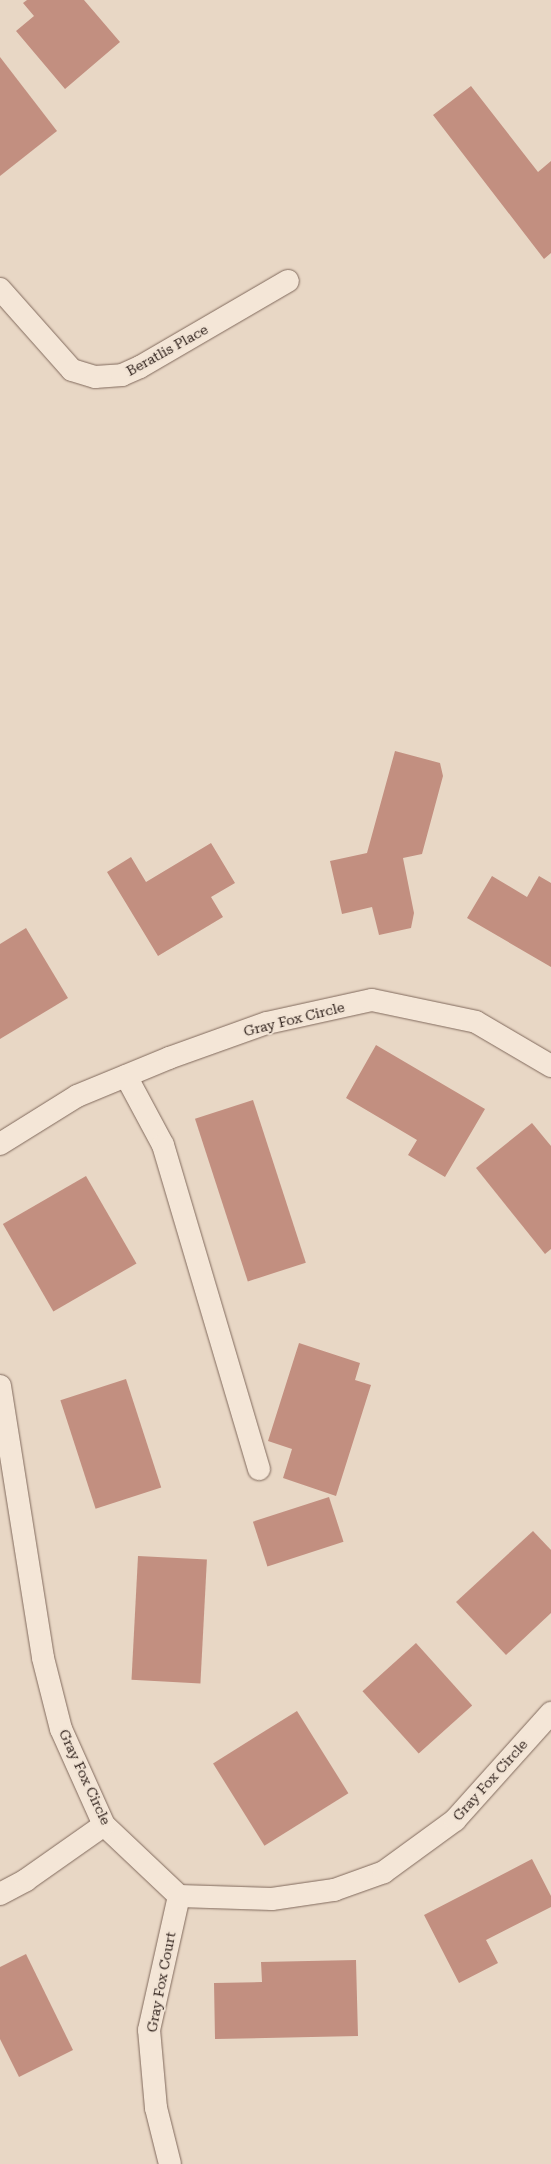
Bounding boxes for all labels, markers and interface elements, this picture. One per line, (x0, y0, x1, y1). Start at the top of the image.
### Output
street label: Beratlis Place (123, 321, 211, 379)
street label: Gray Fox Circle (242, 998, 346, 1040)
street label: Gray Fox Circle (56, 1727, 114, 1827)
street label: Gray Fox Circle (449, 1736, 531, 1824)
street label: Gray Fox Court (143, 1930, 179, 2034)

